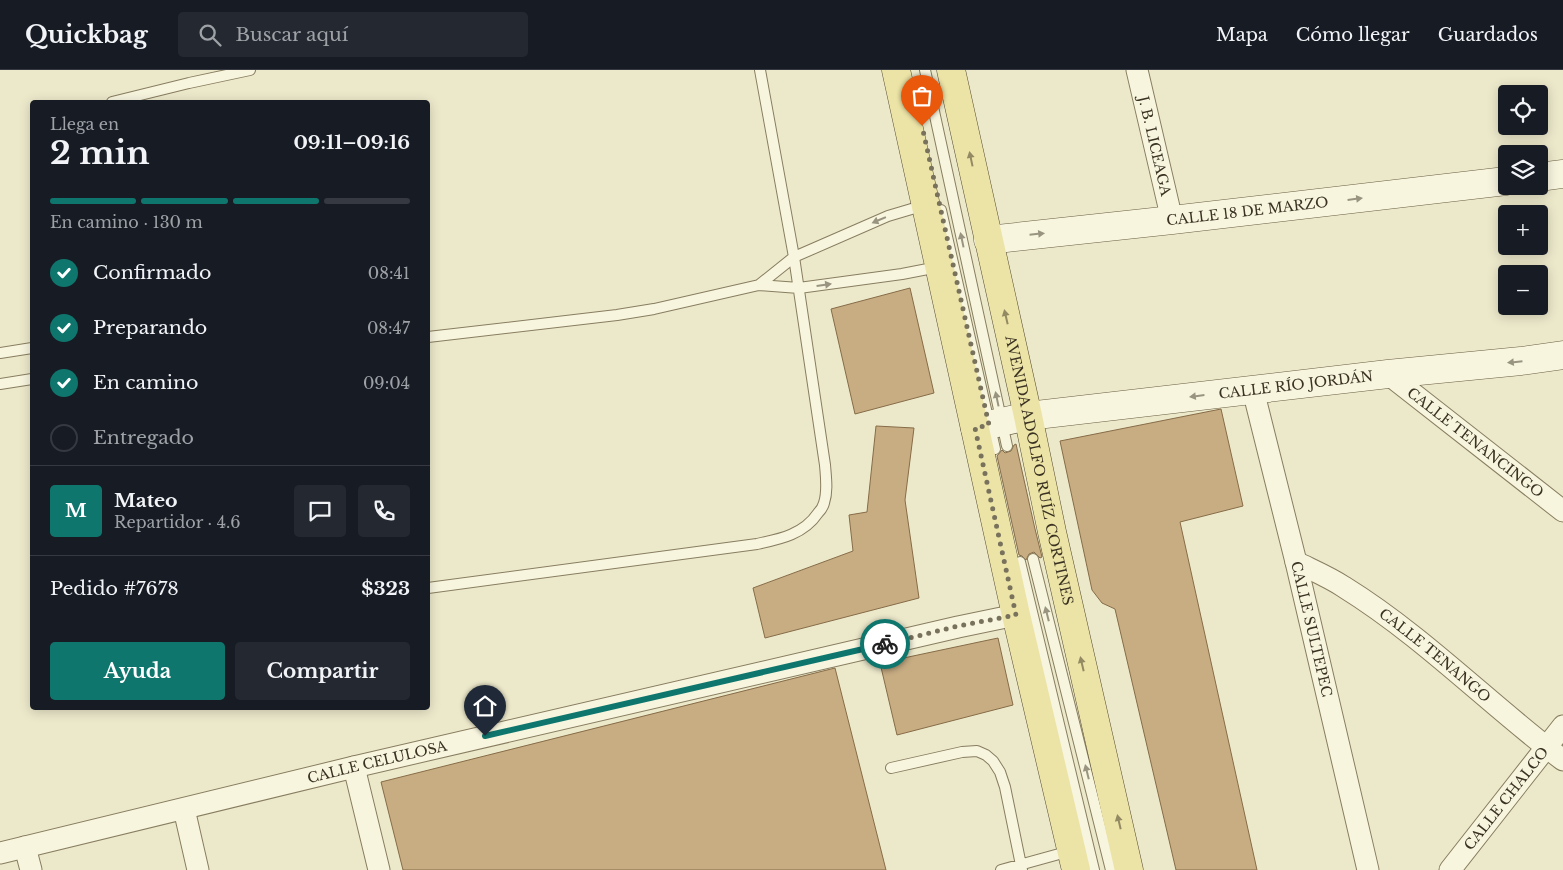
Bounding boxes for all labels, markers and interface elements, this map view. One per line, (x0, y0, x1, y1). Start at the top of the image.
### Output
search box (178, 12, 528, 57)
text: Quickbag (25, 20, 148, 49)
icon: search (196, 21, 224, 49)
text: Buscar aquí (236, 23, 348, 46)
text: Mapa (1216, 24, 1268, 46)
text: Cómo llegar (1296, 24, 1410, 46)
text: Guardados (1438, 24, 1538, 46)
pin (901, 75, 943, 126)
icon: bag (908, 82, 936, 110)
map controls (1498, 85, 1548, 315)
button: locate (1498, 85, 1548, 135)
street label: J. B. LICEAGA (1134, 92, 1175, 198)
text: Llega en (50, 114, 119, 134)
text: 09:11–09:16 (293, 131, 410, 154)
text: 2 min (50, 133, 150, 173)
button: layers (1498, 145, 1548, 195)
one-way arrow (966, 150, 974, 166)
street label: CALLE 18 DE MARZO (1165, 193, 1329, 230)
one-way arrow (1347, 195, 1363, 203)
button: + (1498, 205, 1548, 255)
text: En camino · 130 m (50, 212, 203, 232)
one-way arrow (872, 217, 886, 225)
one-way arrow (1029, 230, 1045, 238)
one-way arrow (958, 233, 966, 248)
icon: check (50, 259, 78, 287)
text: Confirmado (93, 261, 211, 284)
text: 08:41 (368, 263, 410, 283)
button: − (1498, 265, 1548, 315)
one-way arrow (817, 280, 833, 288)
one-way arrow (1002, 310, 1010, 325)
icon: check (50, 314, 78, 342)
text: Preparando (93, 316, 207, 339)
text: 08:47 (367, 318, 410, 338)
street label: AVENIDA ADOLFO RUÍZ CORTINES (1001, 333, 1077, 607)
one-way arrow (1506, 358, 1522, 366)
street label: CALLE RÍO JORDÁN (1218, 367, 1374, 403)
icon: check (50, 369, 78, 397)
text: En camino (93, 371, 198, 394)
text: 09:04 (363, 373, 410, 393)
street label: CALLE TENANCINGO (1404, 383, 1547, 501)
one-way arrow (993, 391, 1001, 406)
one-way arrow (1188, 393, 1204, 401)
text: Entregado (93, 426, 194, 449)
button: chat (294, 485, 346, 537)
button: phone (358, 485, 410, 537)
text: Mateo (114, 489, 178, 512)
text: M (65, 499, 87, 522)
text: Repartidor · 4.6 (114, 512, 240, 532)
street label: CALLE SULTEPEC (1287, 559, 1336, 699)
text: Pedido #7678 (50, 577, 179, 600)
text: $323 (361, 577, 410, 600)
street label: CALLE TENANGO (1376, 604, 1494, 706)
one-way arrow (1043, 606, 1051, 622)
courier (860, 619, 910, 669)
icon: bike (871, 630, 899, 658)
button: Ayuda (50, 642, 225, 700)
button: Compartir (235, 642, 410, 700)
one-way arrow (1078, 657, 1086, 672)
pin (464, 685, 506, 736)
icon: home (471, 692, 499, 720)
street label: CALLE CELULOSA (305, 737, 449, 787)
street label: CALLE CHALCO (1460, 743, 1552, 854)
one-way arrow (1083, 764, 1091, 779)
one-way arrow (1114, 814, 1122, 830)

